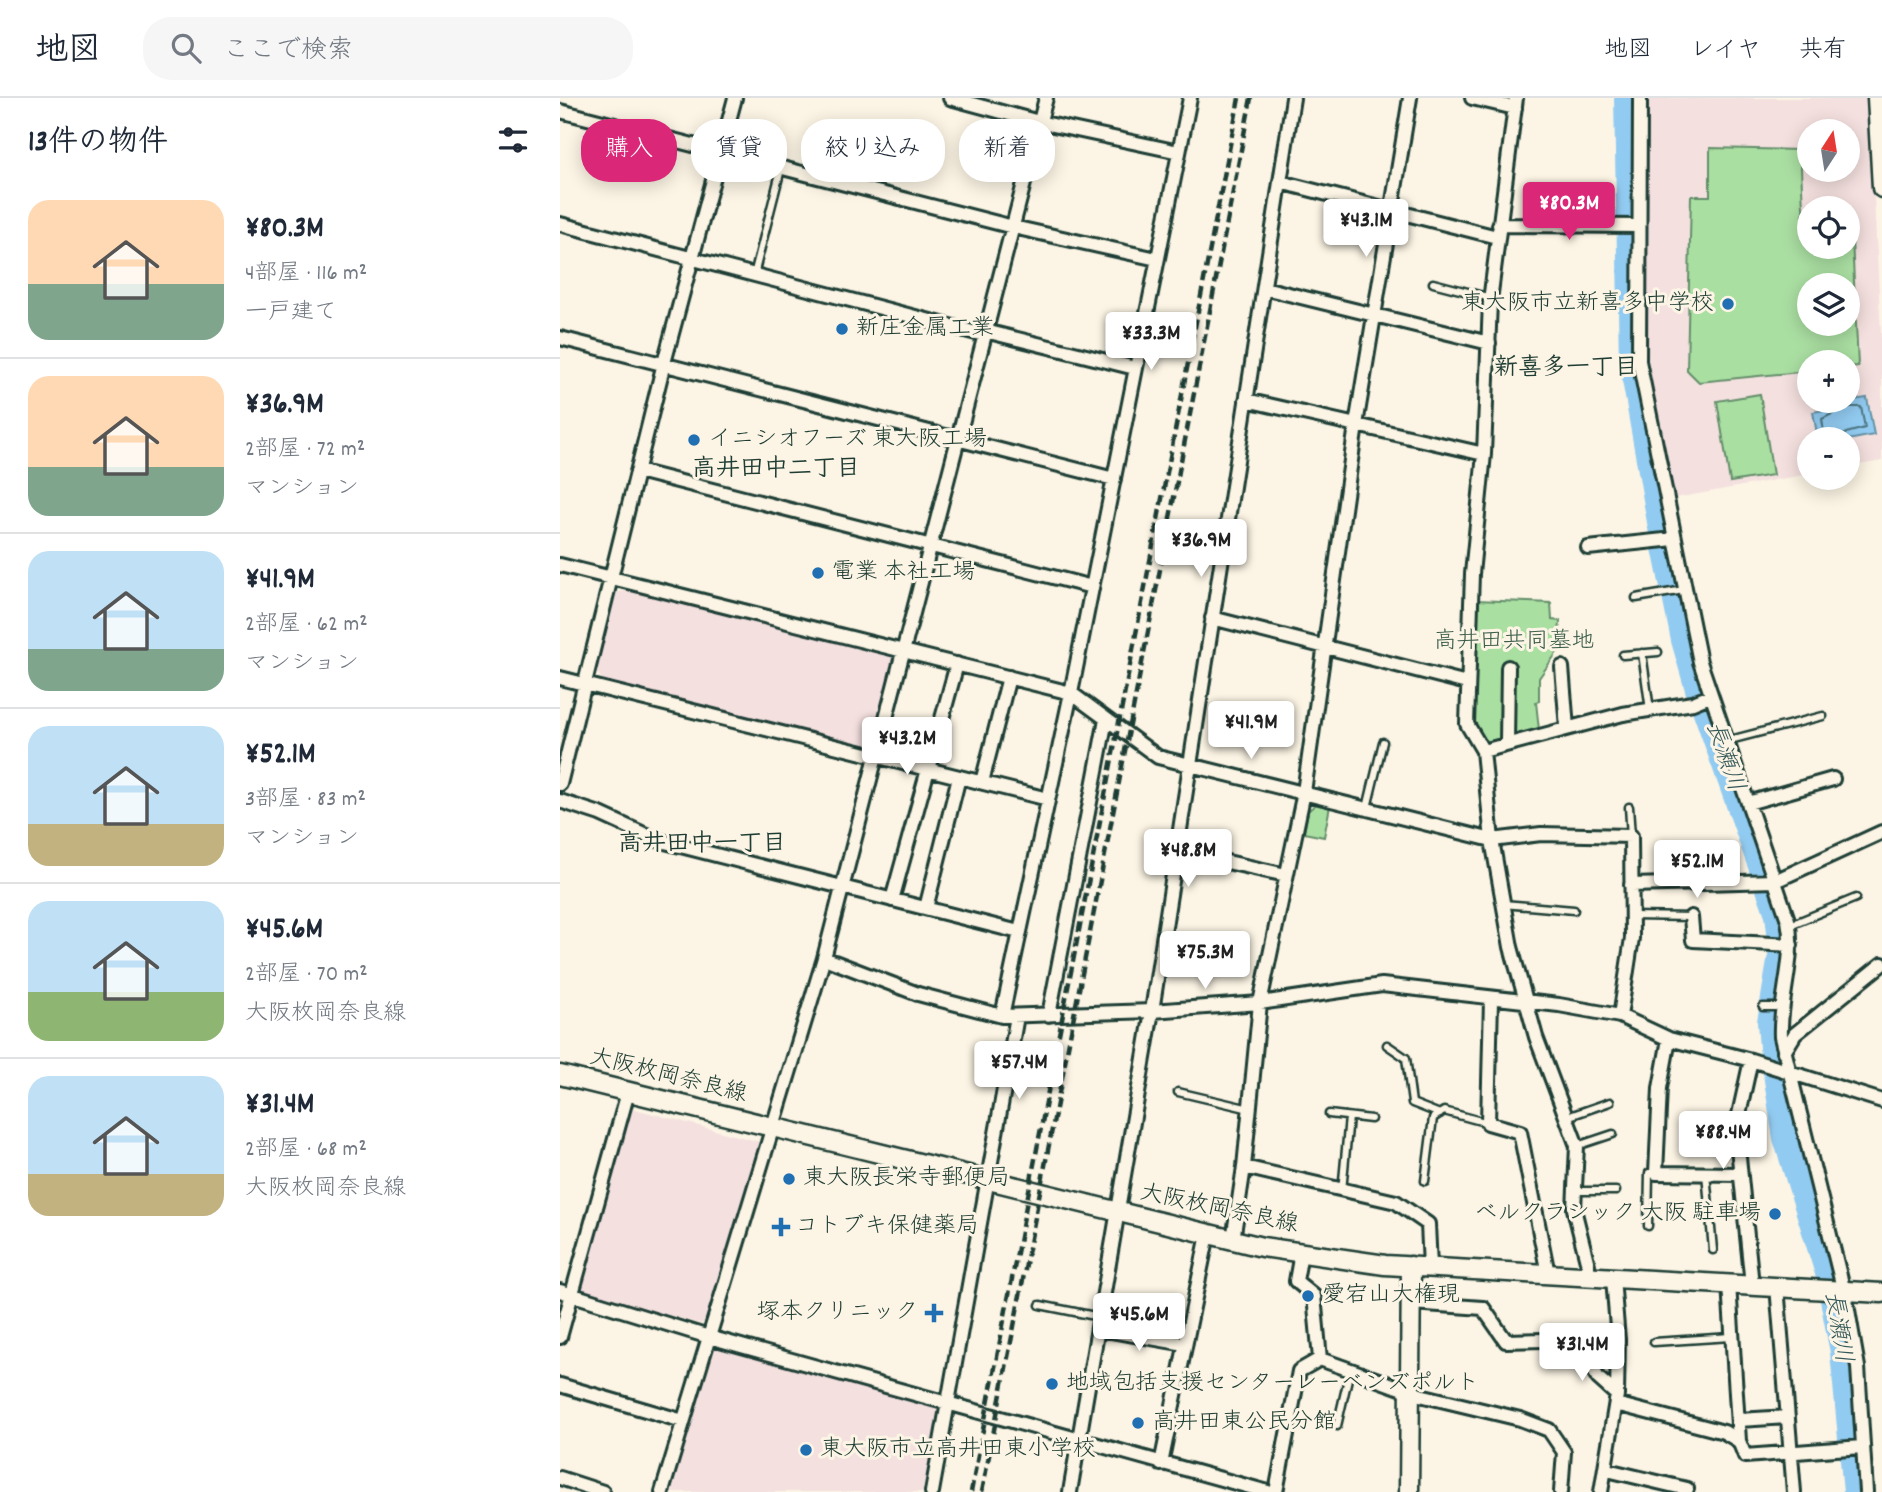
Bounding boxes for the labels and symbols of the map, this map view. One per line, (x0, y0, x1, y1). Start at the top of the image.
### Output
north arrow (1797, 119, 1860, 182)
pin: ¥80.3M (1512, 183, 1626, 242)
pin: ¥43.1M (1309, 200, 1423, 259)
place label: 東大阪市立新喜多中学校 (1461, 288, 1714, 321)
marker: 東大阪市立新喜多中学校 (1720, 296, 1736, 312)
place label: 新庄金属工業 (856, 313, 994, 346)
pin: ¥33.3M (1094, 313, 1208, 372)
marker: 新庄金属工業 (834, 321, 850, 337)
district label: 新喜多一丁目 (1494, 352, 1638, 386)
place label: イニシオフーズ 東大阪工場 (708, 424, 987, 457)
marker: イニシオフーズ 東大阪工場 (686, 432, 702, 448)
district label: 高井田中二丁目 (692, 453, 860, 487)
pin: ¥36.9M (1144, 519, 1258, 579)
place label: 電業 本社工場 (832, 557, 975, 590)
marker: 電業 本社工場 (810, 565, 826, 581)
park label: 高井田共同墓地 (1434, 626, 1595, 659)
pin: ¥41.9M (1194, 702, 1308, 761)
water label: 長瀬川 (1696, 717, 1752, 797)
pin: ¥43.2M (850, 718, 964, 777)
district label: 高井田中一丁目 (618, 828, 786, 862)
pin: ¥48.8M (1131, 830, 1245, 889)
pin: ¥52.1M (1640, 840, 1754, 900)
pin: ¥75.3M (1148, 932, 1262, 991)
street label: 大阪枚岡奈良線 (586, 1042, 750, 1112)
pin: ¥57.4M (962, 1042, 1076, 1101)
pin: ¥88.4M (1666, 1112, 1780, 1171)
place label: 東大阪長栄寺郵便局 (803, 1163, 1010, 1196)
marker: 東大阪長栄寺郵便局 (781, 1171, 797, 1187)
street label: 大阪枚岡奈良線 (1137, 1177, 1301, 1243)
place label: ベルクラシック 大阪 駐車場 (1474, 1198, 1761, 1231)
marker: ベルクラシック 大阪 駐車場 (1767, 1206, 1783, 1222)
place label: コトブキ保健薬局 (795, 1211, 979, 1244)
marker: コトブキ保健薬局 (773, 1219, 789, 1235)
place label: 愛宕山大権現 (1322, 1280, 1460, 1313)
marker: 愛宕山大権現 (1300, 1288, 1316, 1304)
water label: 長瀬川 (1815, 1289, 1859, 1365)
pin: ¥45.6M (1082, 1294, 1196, 1353)
place label: 塚本クリニック (757, 1297, 918, 1330)
marker: 塚本クリニック (924, 1303, 944, 1323)
pin: ¥31.4M (1525, 1324, 1639, 1383)
place label: 地域包括支援センターレーベンズポルト (1066, 1368, 1479, 1401)
marker: 地域包括支援センターレーベンズポルト (1044, 1376, 1060, 1392)
place label: 高井田東公民分館 (1152, 1407, 1336, 1440)
marker: 高井田東公民分館 (1130, 1415, 1146, 1431)
place label: 東大阪市立高井田東小学校 (820, 1434, 1096, 1467)
marker: 東大阪市立高井田東小学校 (798, 1442, 814, 1458)

